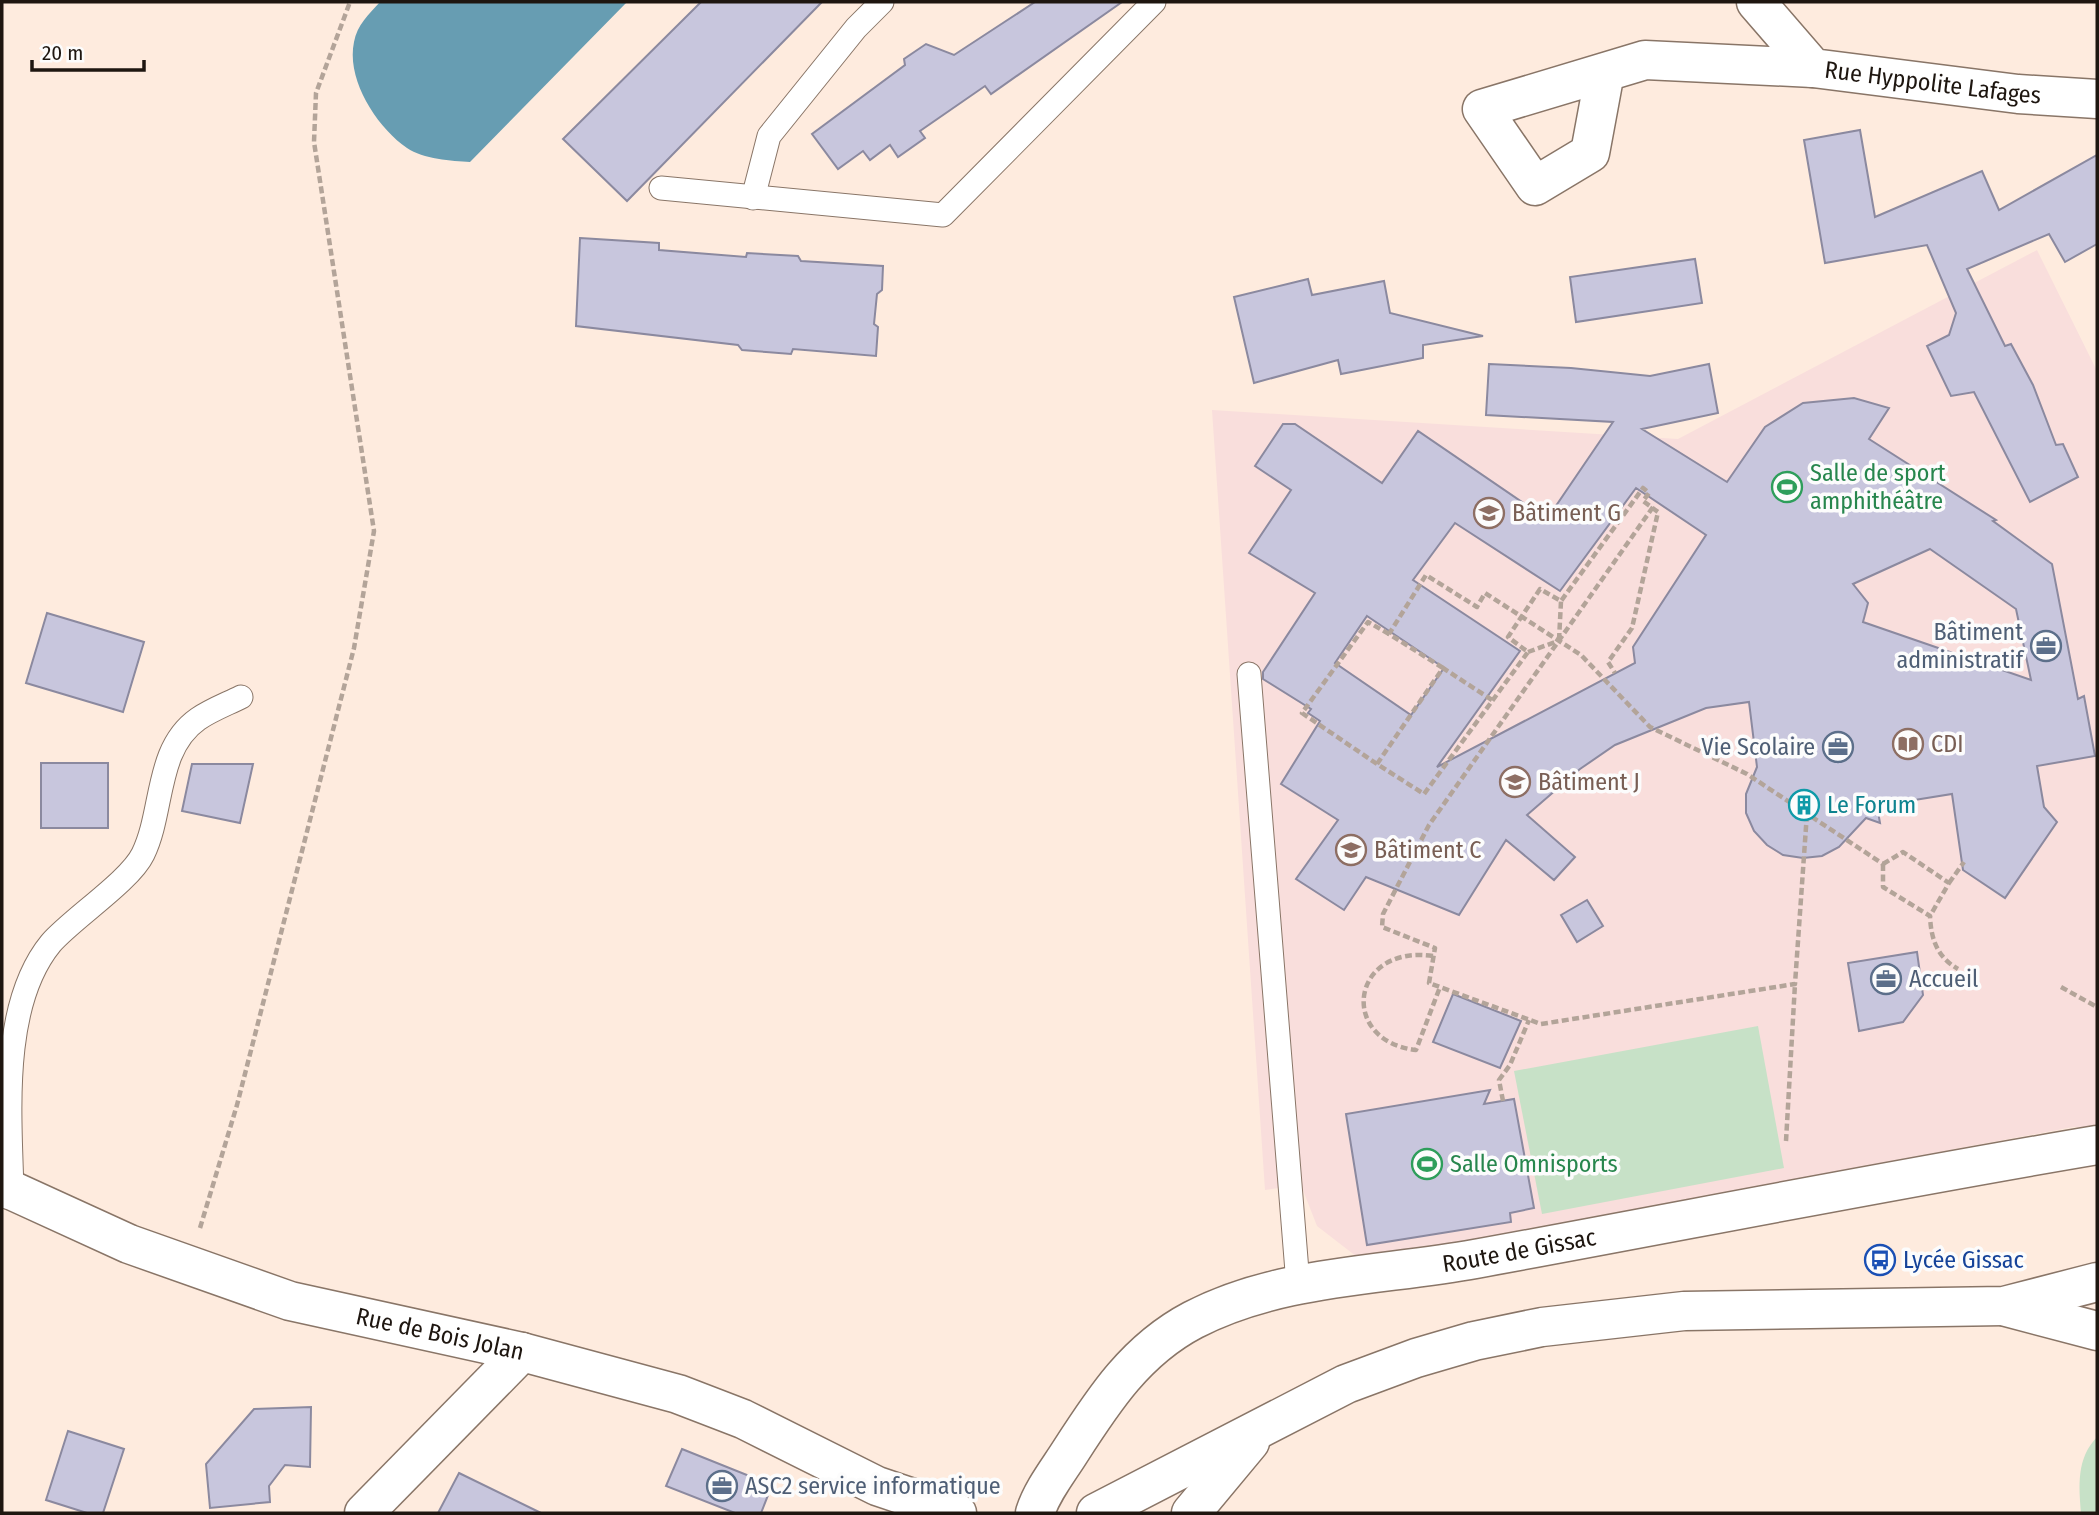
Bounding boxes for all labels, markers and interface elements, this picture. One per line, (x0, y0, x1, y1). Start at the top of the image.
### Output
scale bar (32, 28, 144, 72)
text: 20 m (42, 40, 83, 66)
street label: Rue Hyppolite Lafages (1823, 56, 2042, 109)
place label: Salle de sport amphithéâtre (1810, 459, 1946, 515)
sports icon: Salle de sport amphithéâtre (1770, 470, 1804, 504)
school or university icon: Bâtiment G (1472, 496, 1506, 530)
place label: Bâtiment G (1512, 499, 1621, 527)
place label: Bâtiment administratif (1896, 618, 2025, 674)
office icon: Bâtiment administratif (2029, 629, 2063, 663)
library icon: CDI (1891, 727, 1925, 761)
office icon: Vie Scolaire (1821, 730, 1855, 764)
place label: CDI (1931, 730, 1963, 758)
place label: Vie Scolaire (1701, 733, 1815, 761)
school or university icon: Bâtiment J (1498, 765, 1532, 799)
place label: Bâtiment J (1538, 768, 1640, 796)
building icon: Le Forum (1787, 788, 1821, 822)
place label: Le Forum (1827, 791, 1916, 819)
school or university icon: Bâtiment C (1334, 833, 1368, 867)
place label: Bâtiment C (1374, 836, 1481, 864)
office icon: Accueil (1869, 962, 1903, 996)
place label: Accueil (1909, 965, 1978, 993)
sports icon: Salle Omnisports (1410, 1147, 1444, 1181)
place label: Salle Omnisports (1450, 1150, 1618, 1178)
street label: Route de Gissac (1441, 1223, 1598, 1278)
bus stop icon: Lycée Gissac (1863, 1243, 1897, 1277)
place label: Lycée Gissac (1903, 1246, 2024, 1274)
street label: Rue de Bois Jolan (353, 1302, 527, 1366)
office icon: ASC2 service informatique (705, 1469, 739, 1503)
place label: ASC2 service informatique (745, 1472, 1001, 1500)

